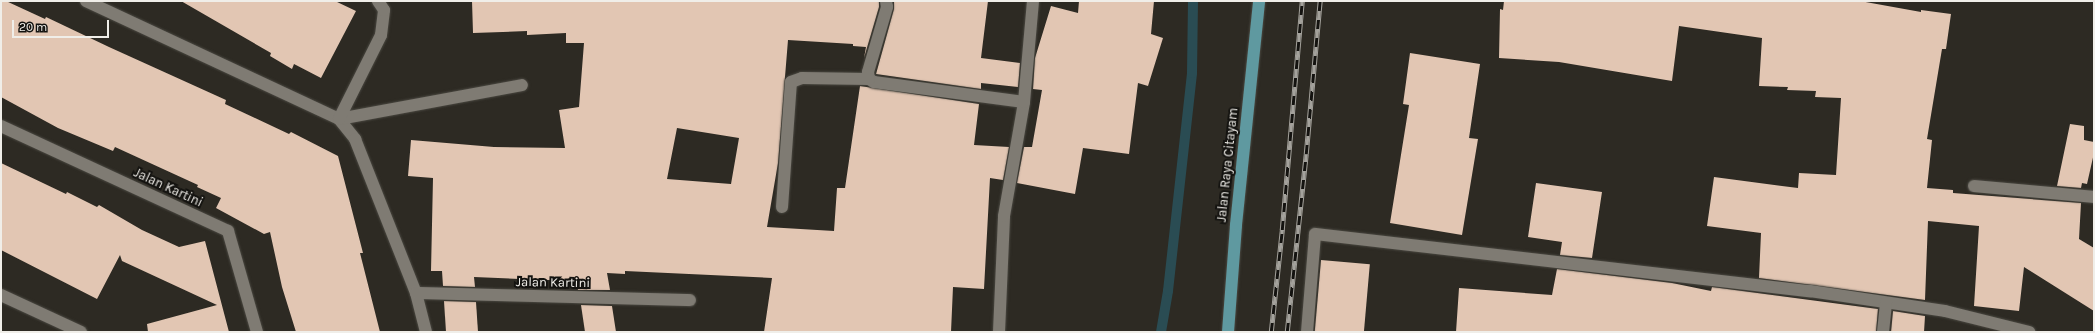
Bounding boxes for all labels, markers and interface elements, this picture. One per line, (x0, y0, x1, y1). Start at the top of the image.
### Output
scale bar (14, 12, 111, 38)
text: 20 m (19, 20, 47, 34)
street label: Jalan Raya Citayam (1214, 107, 1242, 223)
street label: Jalan Kartini (131, 165, 205, 211)
street label: Jalan Kartini (516, 275, 590, 291)

